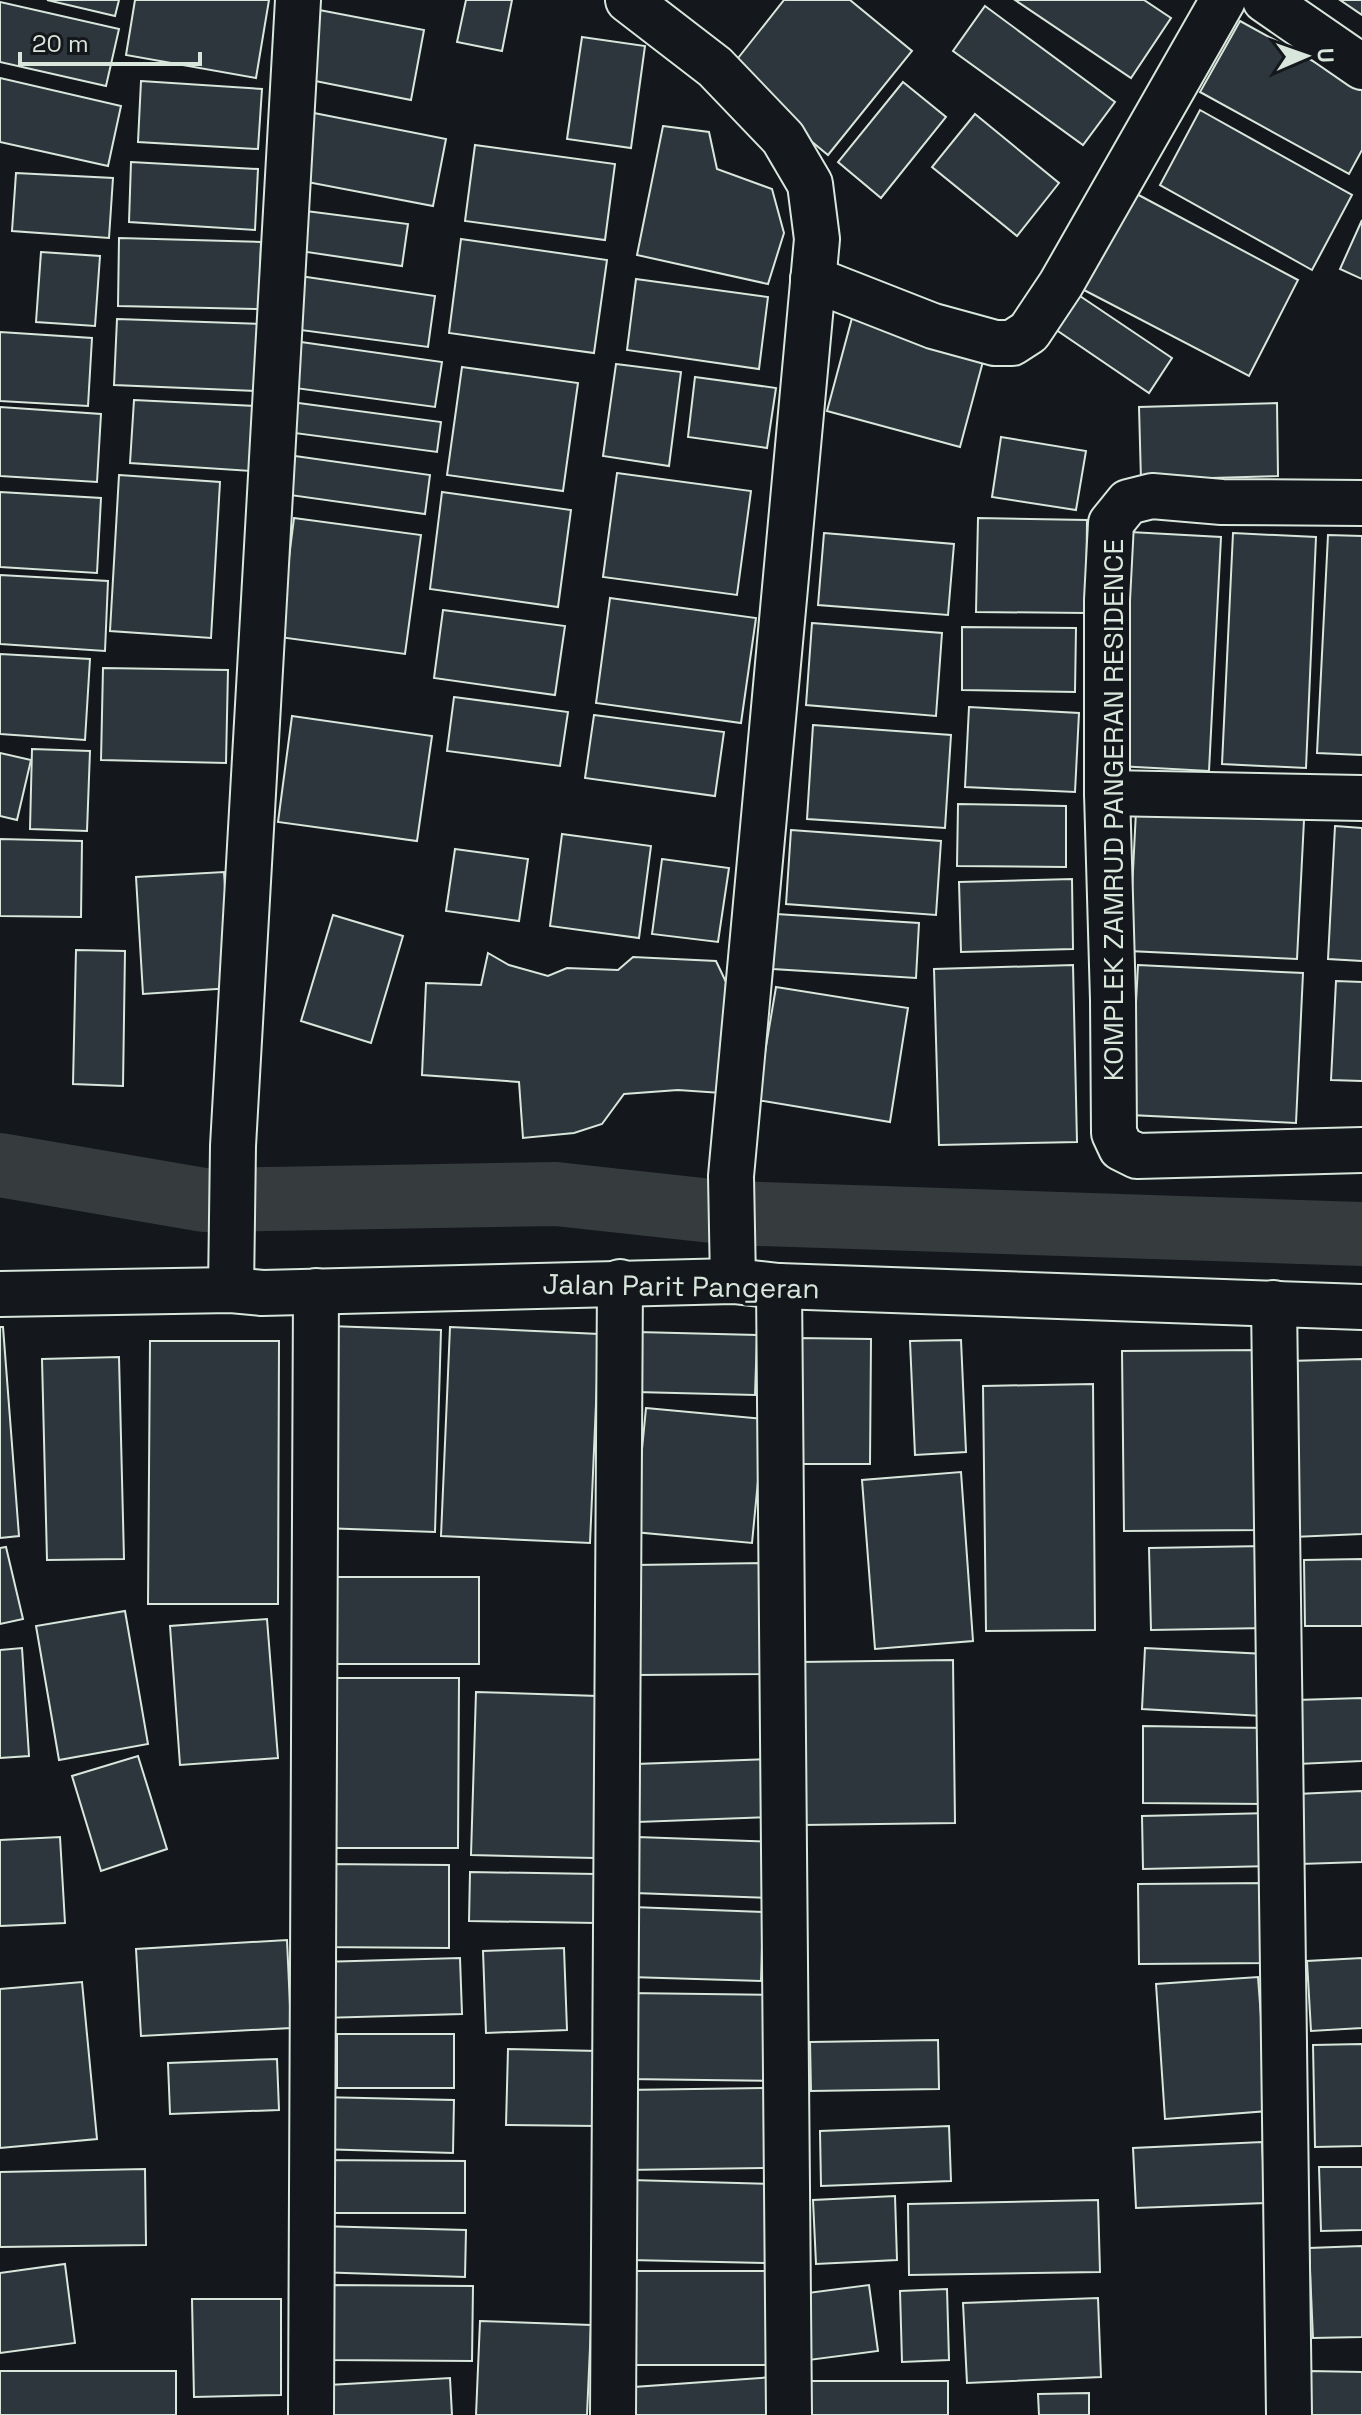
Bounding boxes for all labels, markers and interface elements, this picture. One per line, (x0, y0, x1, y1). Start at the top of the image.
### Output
scale bar (20, 16, 200, 66)
north arrow (1266, 16, 1346, 96)
text: 20 m (32, 28, 89, 59)
text: U (1312, 47, 1340, 63)
street label: KOMPLEK ZAMRUD PANGERAN RESIDENCE (1095, 539, 1131, 1081)
street label: Jalan Parit Pangeran (542, 1266, 820, 1306)

